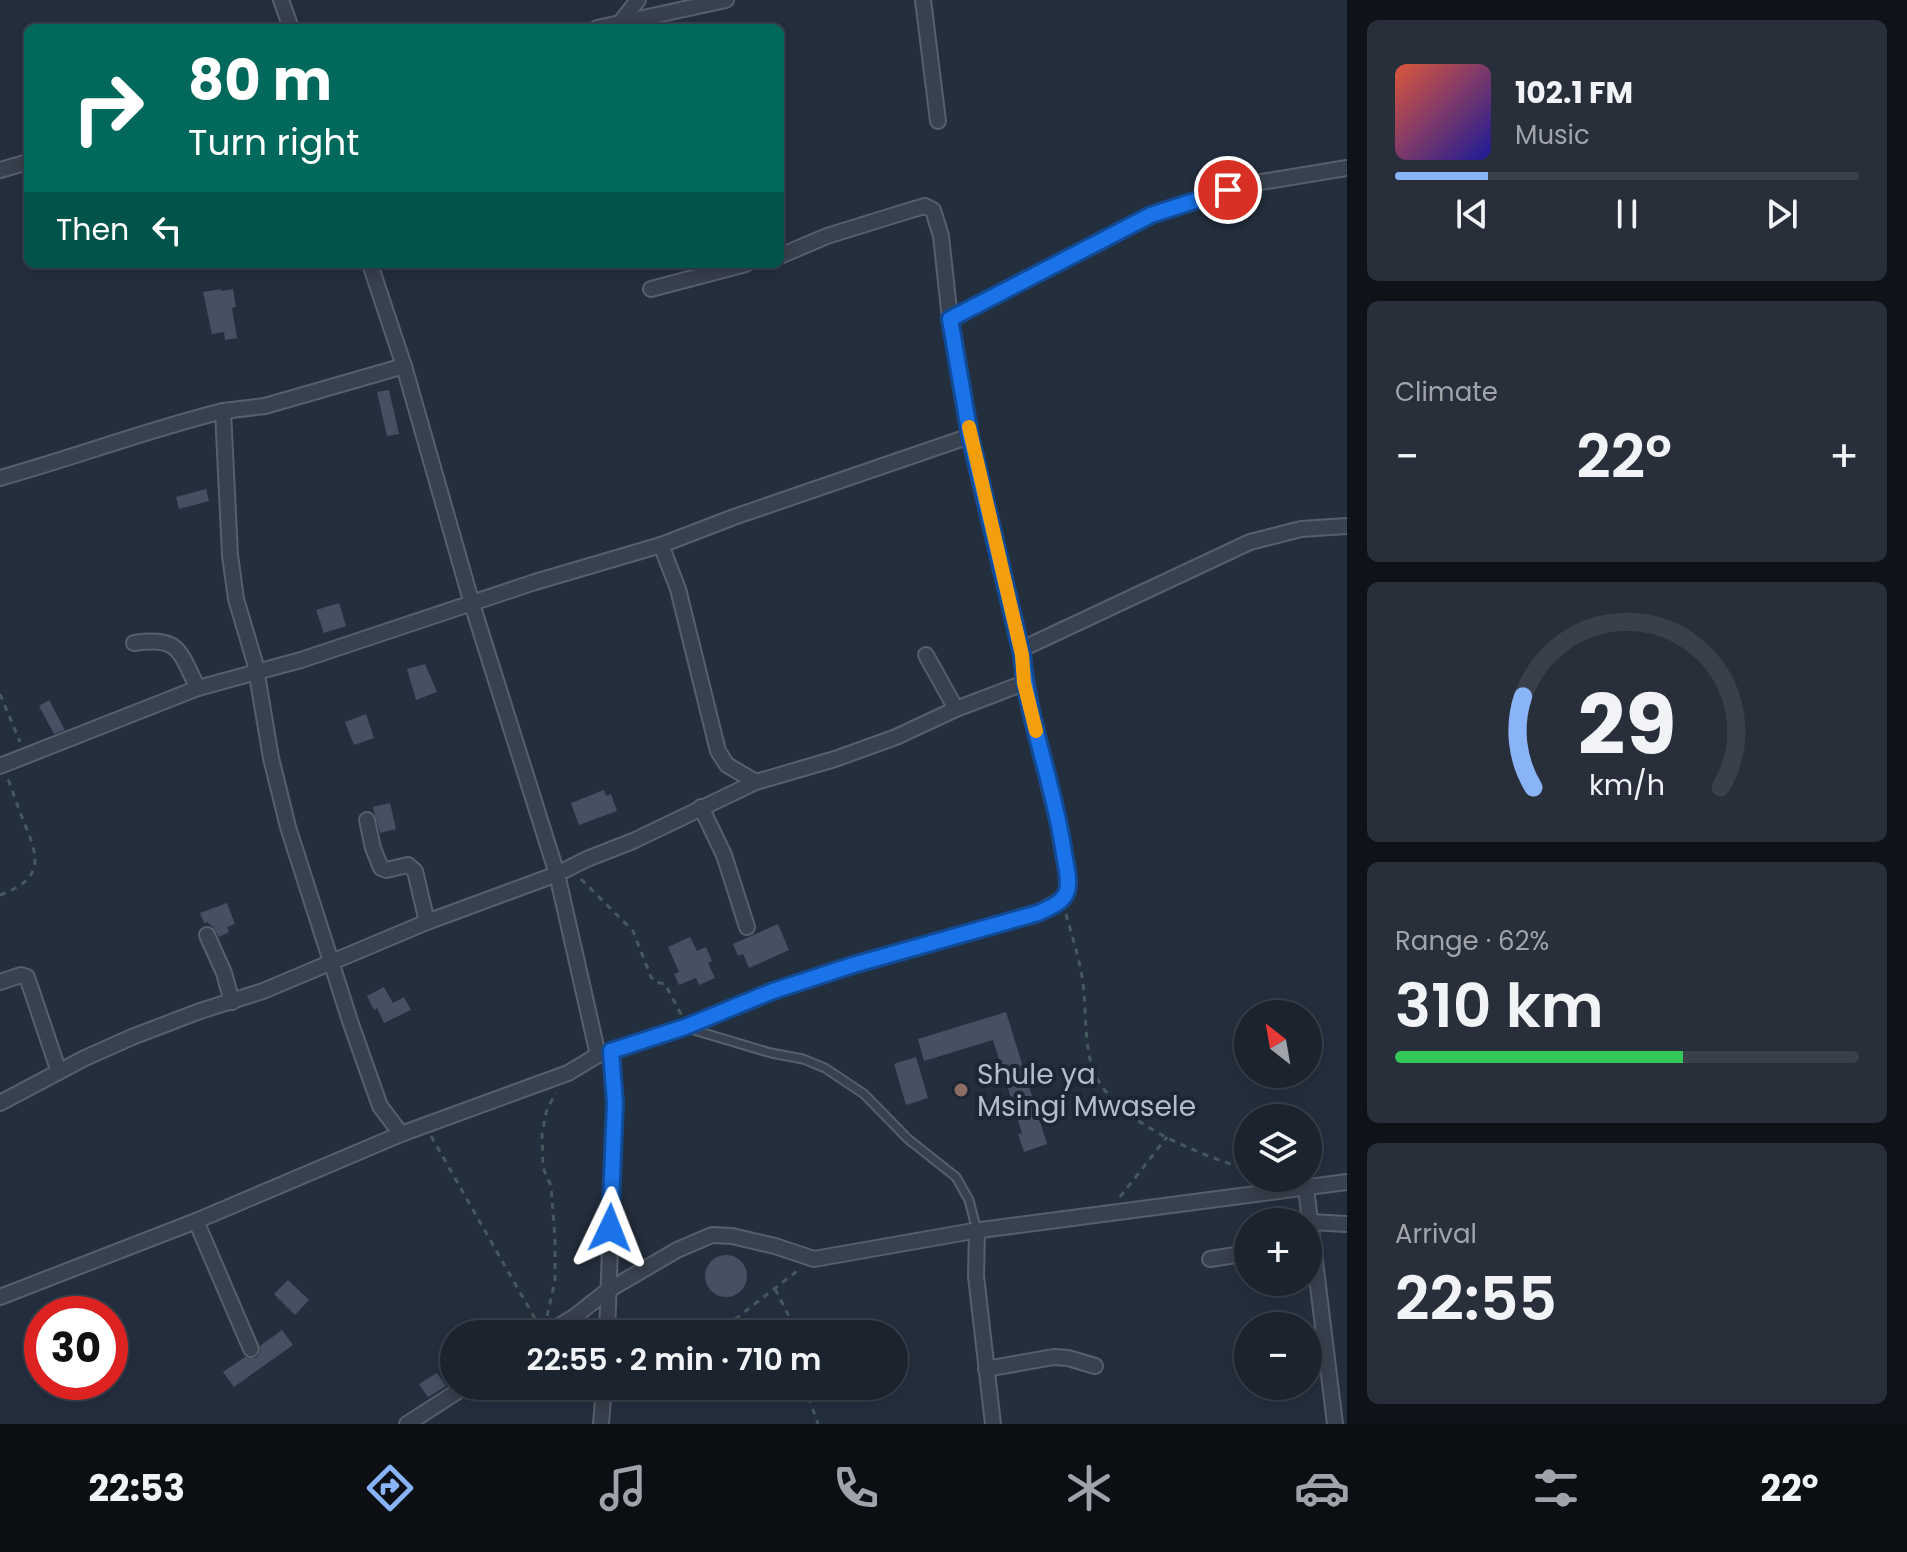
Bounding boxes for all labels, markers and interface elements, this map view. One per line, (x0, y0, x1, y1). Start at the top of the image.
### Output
text: 80 m (188, 41, 332, 120)
icon: right (56, 56, 160, 160)
text: 102.1 FM (1515, 71, 1633, 114)
text: Turn right (188, 117, 359, 168)
text: Music (1515, 117, 1590, 153)
pin (1194, 156, 1262, 224)
icon: arrive (1206, 168, 1250, 212)
icon: previous (1450, 192, 1494, 236)
icon: pause (1605, 192, 1649, 236)
icon: next (1760, 192, 1804, 236)
text: Then (56, 208, 129, 251)
icon: left (145, 208, 189, 252)
text: Climate (1395, 374, 1498, 410)
text: 22° (1576, 415, 1672, 499)
text: − (1395, 426, 1419, 487)
text: + (1829, 426, 1859, 487)
text: 29 (1578, 667, 1676, 783)
text: km/h (1589, 765, 1665, 805)
text: Range · 62% (1395, 923, 1549, 959)
text: 310 km (1395, 964, 1604, 1048)
north arrow (1234, 1000, 1322, 1088)
map controls (1234, 1000, 1322, 1400)
place label: Shule ya Msingi Mwasele (977, 1055, 1196, 1126)
marker: Shule ya Msingi Mwasele (952, 1081, 970, 1099)
button: layers (1234, 1104, 1322, 1192)
position arrow (568, 1186, 652, 1270)
button: + (1234, 1208, 1322, 1296)
text: Arrival (1395, 1216, 1477, 1252)
text: 22:55 (1395, 1257, 1557, 1341)
speed limit sign: 30 (24, 1296, 128, 1400)
button: − (1234, 1312, 1322, 1400)
text: 22:55 · 2 min · 710 m (527, 1338, 821, 1381)
icon: directions (362, 1460, 418, 1516)
icon: music (595, 1460, 651, 1516)
icon: phone (828, 1460, 884, 1516)
icon: climate (1061, 1460, 1117, 1516)
icon: car (1294, 1460, 1350, 1516)
icon: filters (1528, 1460, 1584, 1516)
text: 22:53 (89, 1463, 185, 1514)
text: 22° (1761, 1463, 1818, 1514)

